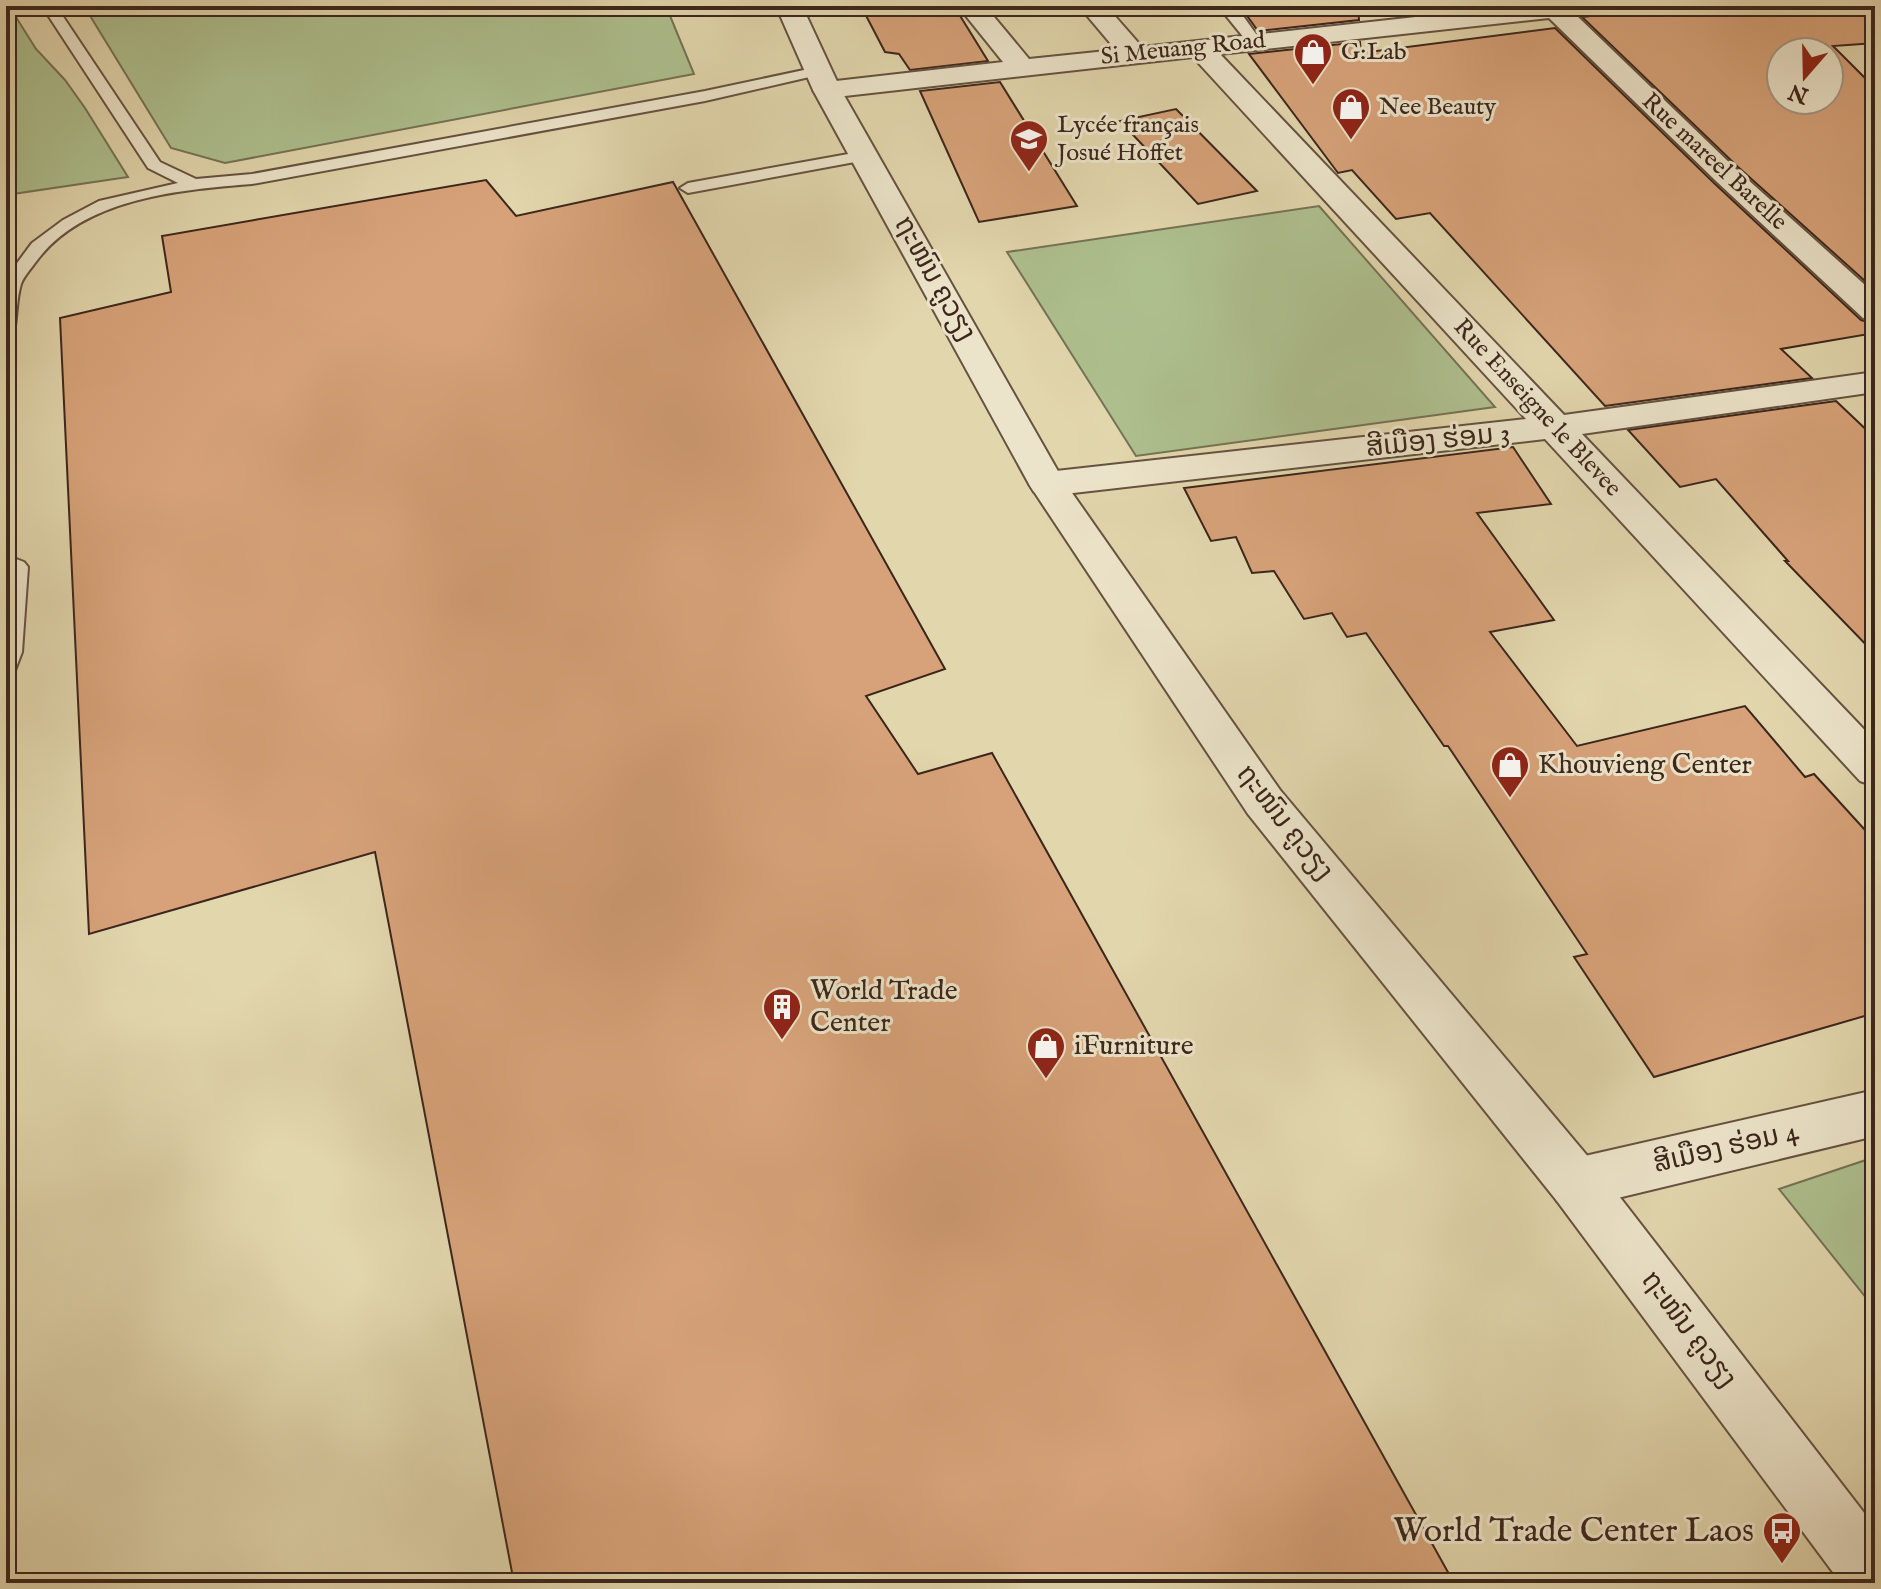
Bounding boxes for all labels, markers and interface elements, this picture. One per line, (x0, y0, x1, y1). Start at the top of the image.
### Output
street label: Si Meuang Road (1099, 25, 1267, 73)
shop icon: G:Lab (1292, 31, 1334, 86)
north arrow (1765, 36, 1845, 116)
place label: G:Lab (1341, 37, 1407, 68)
text: N (1785, 77, 1814, 110)
shop icon: Nee Beauty (1330, 86, 1372, 141)
street label: Rue mareel Barelle (1634, 86, 1794, 238)
place label: Nee Beauty (1379, 92, 1496, 123)
place label: Lycée français Josué Hoffet (1054, 110, 1199, 169)
school or university icon: Lycée français Josué Hoffet (1008, 118, 1050, 173)
street label: ຖະໜົນ ຄູວຽງ (885, 210, 983, 348)
street label: Rue Enseigne le Blevee (1446, 312, 1628, 504)
street label: ສີເມືອງ ຮ່ອມ 3 (1364, 416, 1512, 466)
shop icon: Khouvieng Center (1489, 744, 1531, 799)
place label: Khouvieng Center (1538, 748, 1752, 783)
street label: ຖະໜົນ ຄູວຽງ (1228, 758, 1340, 888)
place label: World Trade Center (810, 974, 958, 1041)
building icon: World Trade Center (761, 986, 803, 1041)
shop icon: iFurniture (1025, 1025, 1067, 1080)
place label: iFurniture (1074, 1029, 1194, 1064)
street label: ສີເມືອງ ຮ່ອມ 4 (1650, 1114, 1802, 1182)
street label: ຖະໜົນ ຄູວຽງ (1632, 1264, 1744, 1396)
place label: World Trade Center Laos (1393, 1510, 1754, 1553)
bus stop icon: World Trade Center Laos (1761, 1510, 1803, 1565)

